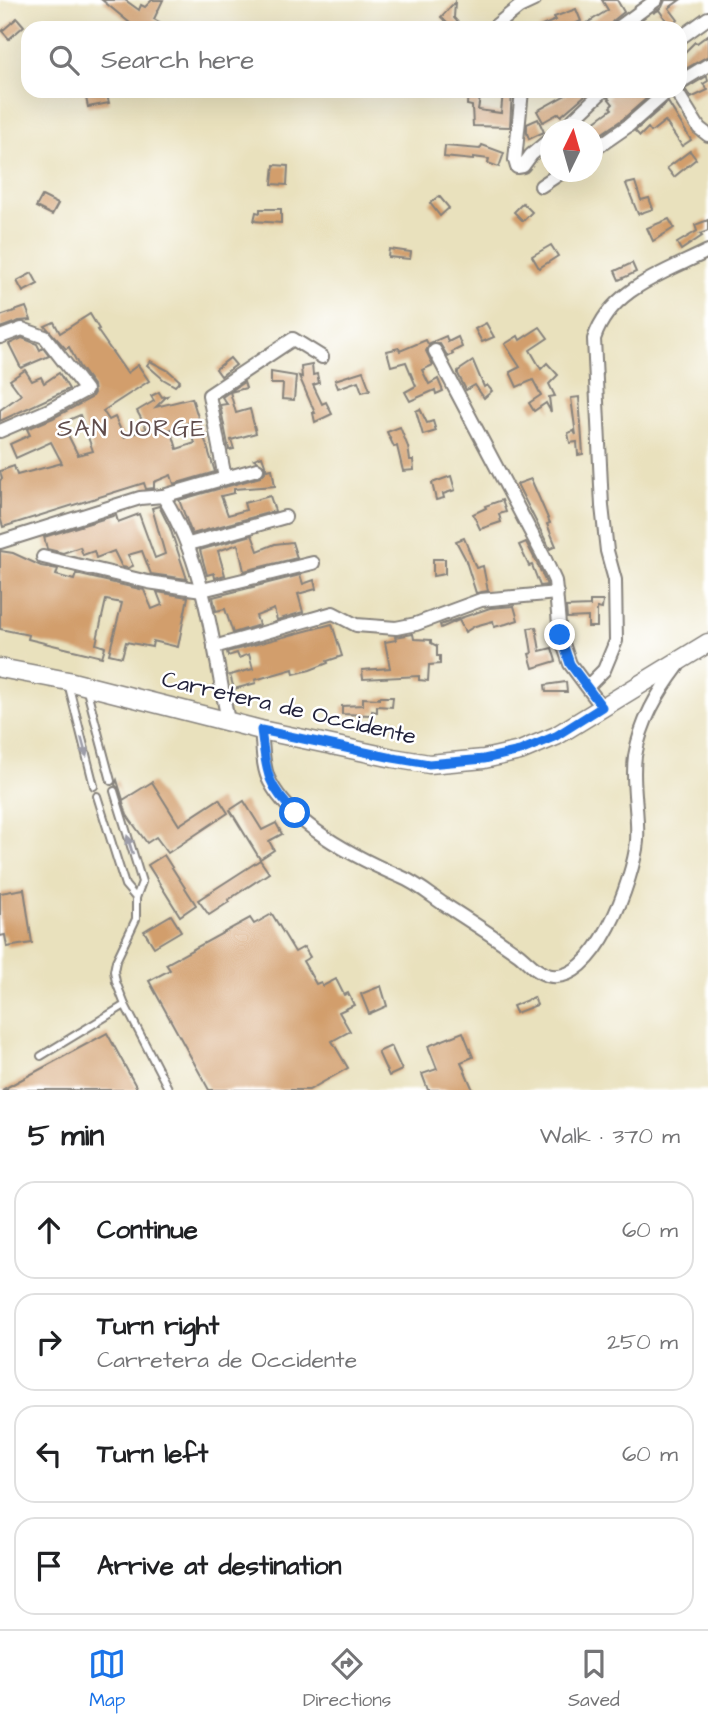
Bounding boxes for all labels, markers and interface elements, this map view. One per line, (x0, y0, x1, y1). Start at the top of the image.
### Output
search box (21, 21, 687, 98)
icon: search (45, 41, 83, 79)
text: Search here (101, 42, 254, 78)
north arrow (540, 119, 603, 182)
district label: SAN JORGE (57, 412, 207, 446)
route end (544, 619, 575, 650)
street label: Carretera de Occidente (159, 663, 419, 753)
one-way arrow (79, 736, 90, 758)
route start (279, 797, 310, 828)
one-way arrow (125, 834, 135, 855)
text: 5 min (28, 1115, 104, 1157)
text: Walk · 370 m (540, 1120, 680, 1152)
icon: ahead (30, 1211, 68, 1249)
text: Continue (97, 1212, 198, 1248)
text: 60 m (622, 1214, 678, 1246)
text: Turn right (97, 1308, 219, 1344)
icon: right (30, 1323, 68, 1361)
text: 250 m (607, 1326, 678, 1358)
text: Carretera de Occidente (97, 1344, 357, 1376)
icon: left (30, 1435, 68, 1473)
text: Turn left (97, 1436, 208, 1472)
text: 60 m (622, 1438, 678, 1470)
icon: arrive (30, 1547, 68, 1585)
text: Arrive at destination (97, 1548, 342, 1584)
tab: Map (88, 1645, 126, 1714)
tab: Directions (303, 1645, 391, 1714)
tab: Saved (568, 1645, 620, 1714)

